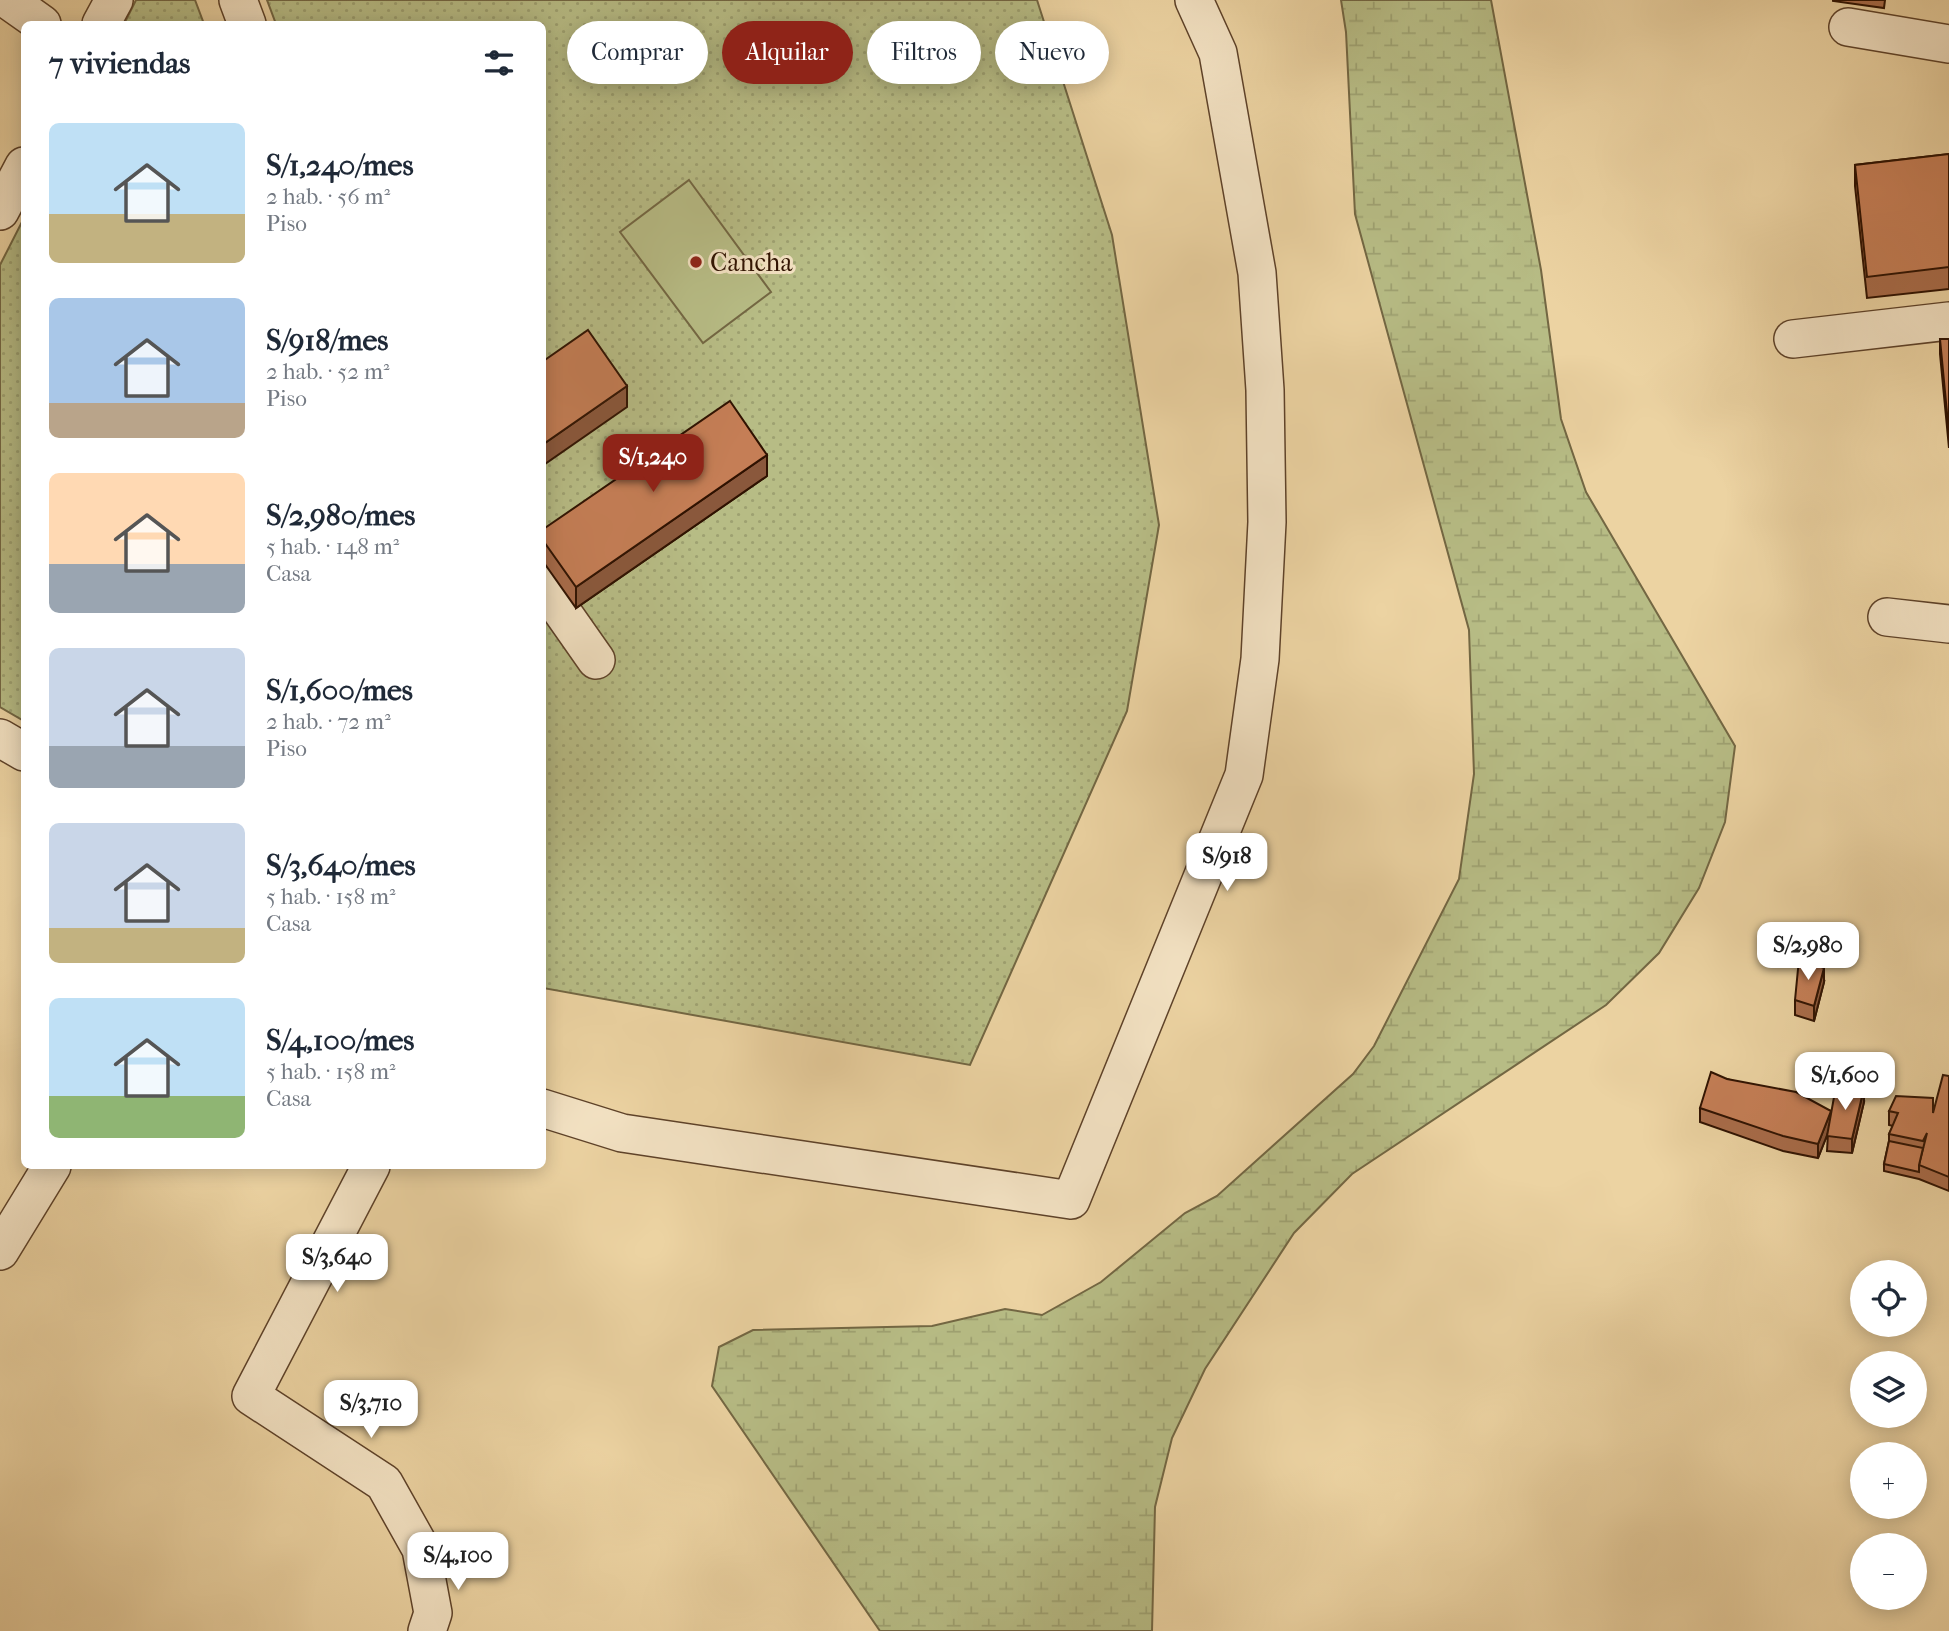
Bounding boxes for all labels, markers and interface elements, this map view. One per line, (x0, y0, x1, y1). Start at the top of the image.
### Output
chip: Comprar (567, 21, 708, 84)
chip: Alquilar (722, 21, 853, 84)
chip: Filtros (867, 21, 981, 84)
chip: Nuevo (995, 21, 1109, 84)
icon: filters (480, 44, 518, 82)
text: 7 viviendas (49, 46, 190, 81)
text: S/1,240/mes (266, 148, 413, 183)
icon: home (105, 151, 189, 235)
text: 2 hab. · 56 m² (266, 183, 390, 210)
text: Piso (266, 210, 307, 237)
place label: Cancha (710, 247, 793, 278)
marker: Cancha (688, 254, 704, 270)
text: S/918/mes (266, 323, 388, 358)
icon: home (105, 326, 189, 410)
text: 2 hab. · 52 m² (266, 358, 390, 385)
text: Piso (266, 385, 307, 412)
pin: S/1,240 (588, 434, 718, 494)
text: S/1,240 (619, 443, 687, 470)
text: S/2,980/mes (266, 498, 415, 533)
icon: home (105, 501, 189, 585)
text: 5 hab. · 148 m² (266, 533, 399, 560)
text: Casa (266, 560, 311, 587)
text: S/1,600/mes (266, 673, 413, 708)
icon: home (105, 676, 189, 760)
text: 2 hab. · 72 m² (266, 708, 391, 735)
text: Piso (266, 735, 307, 762)
pin: S/918 (1178, 834, 1276, 893)
text: S/918 (1202, 842, 1252, 869)
text: S/3,640/mes (266, 848, 416, 883)
icon: home (105, 851, 189, 935)
text: 5 hab. · 158 m² (266, 883, 396, 910)
text: Casa (266, 910, 311, 937)
pin: S/2,980 (1743, 922, 1873, 982)
text: S/2,980 (1773, 931, 1843, 958)
text: S/4,100/mes (266, 1023, 414, 1058)
icon: home (105, 1026, 189, 1110)
pin: S/1,600 (1780, 1052, 1910, 1112)
text: 5 hab. · 158 m² (266, 1058, 396, 1085)
text: S/1,600 (1811, 1061, 1879, 1088)
text: Casa (266, 1085, 311, 1112)
pin: S/3,640 (272, 1234, 402, 1294)
text: S/3,640 (302, 1243, 372, 1270)
map controls (1850, 1260, 1927, 1610)
button: locate (1850, 1260, 1927, 1337)
button: layers (1850, 1351, 1927, 1428)
pin: S/3,710 (306, 1380, 436, 1440)
text: S/3,710 (340, 1389, 402, 1416)
button: + (1850, 1442, 1927, 1519)
pin: S/4,100 (393, 1532, 523, 1592)
button: − (1850, 1533, 1927, 1610)
text: S/4,100 (423, 1541, 493, 1568)

